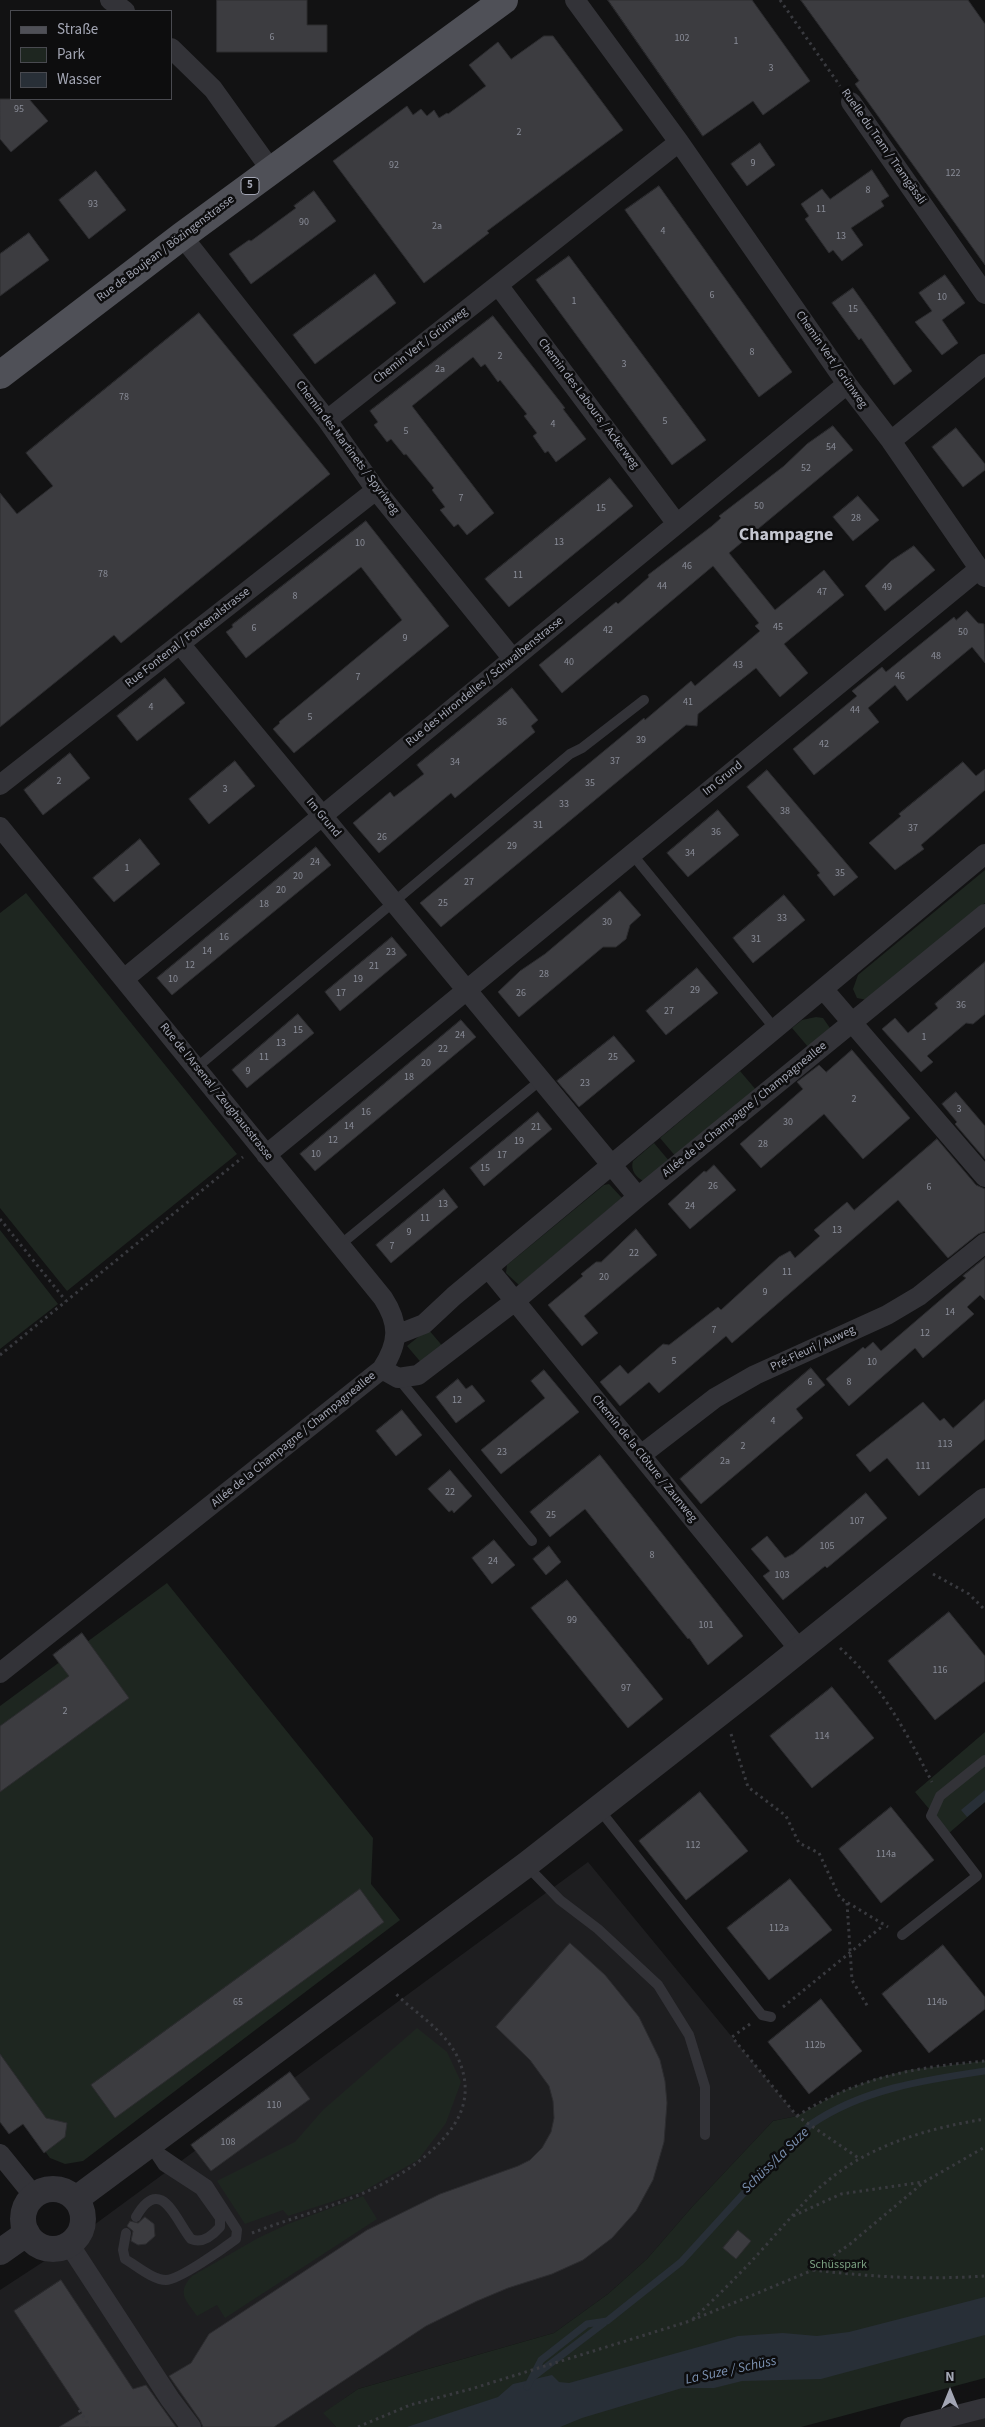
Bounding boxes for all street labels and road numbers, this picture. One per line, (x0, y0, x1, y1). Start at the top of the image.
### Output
street label: Ruelle du Tram / Tramgässli (838, 86, 928, 208)
road number: 5 (241, 178, 259, 195)
street label: Rue de Boujean / Bözingenstrasse (94, 193, 238, 305)
street label: Chemin Vert / Grünweg (371, 305, 471, 387)
street label: Chemin Vert / Grünweg (792, 309, 870, 411)
street label: Chemin des Labours / Ackerweg (534, 336, 642, 472)
street label: Chemin des Martinets / Spyriweg (292, 378, 402, 518)
street label: Rue Fontenal / Fontenalstrasse (123, 585, 253, 691)
street label: Rue des Hirondelles / Schwalbenstrasse (403, 614, 567, 750)
street label: Im Grund (700, 759, 746, 799)
street label: Im Grund (302, 795, 344, 841)
street label: Rue de l'Arsenal / Zeughausstrasse (156, 1021, 276, 1163)
street label: Allée de la Champagne / Champagneallee (660, 1039, 830, 1181)
street label: Pré-Fleuri / Auweg (768, 1323, 858, 1375)
street label: Allée de la Champagne / Champagneallee (209, 1369, 379, 1511)
street label: Chemin de la Clôture / Zaunweg (588, 1393, 700, 1525)

